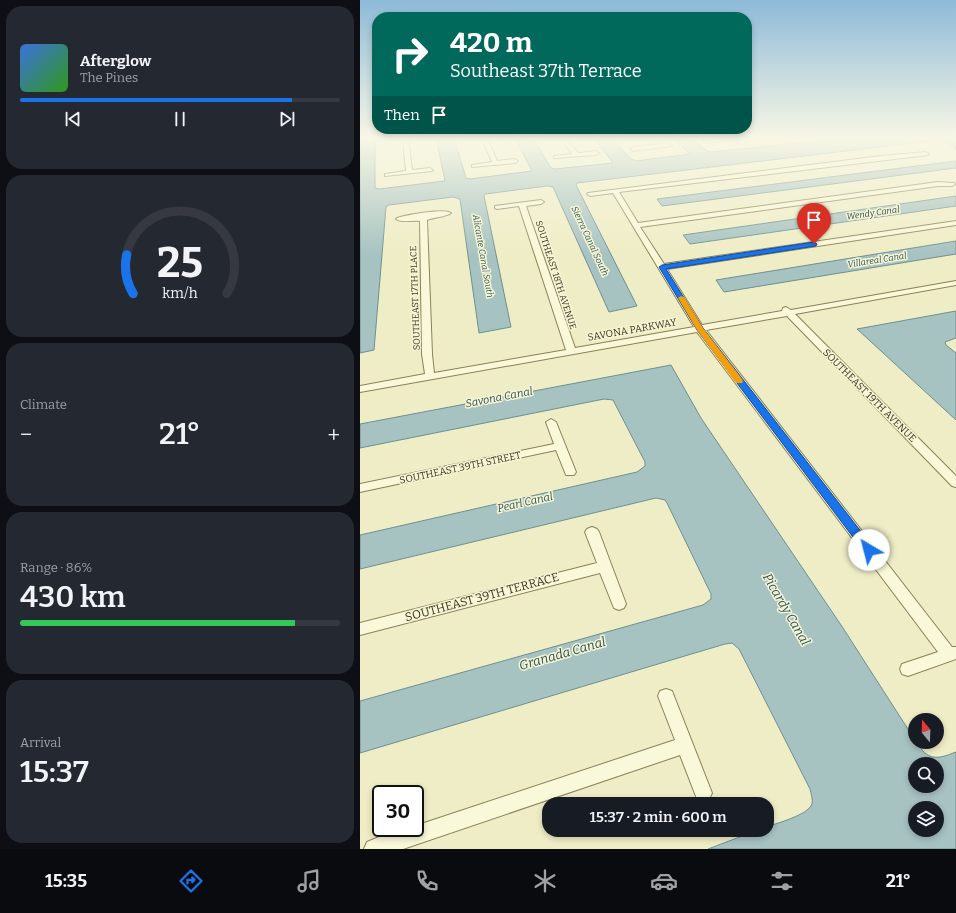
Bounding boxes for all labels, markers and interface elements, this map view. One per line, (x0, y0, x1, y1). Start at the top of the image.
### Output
text: 420 m (450, 26, 532, 59)
icon: right (384, 28, 436, 80)
text: Afterglow (80, 52, 151, 70)
text: Southeast 37th Terrace (450, 60, 642, 82)
text: The Pines (80, 70, 138, 85)
icon: arrive (428, 104, 450, 126)
text: Then (384, 106, 420, 124)
icon: previous (62, 108, 84, 130)
icon: pause (169, 108, 191, 130)
icon: next (276, 108, 298, 130)
pin (797, 203, 831, 244)
water label: Wendy Canal (846, 204, 901, 222)
water label: Sierra Canal South (569, 205, 611, 277)
icon: arrive (803, 209, 825, 231)
water label: Alicante Canal South (471, 213, 495, 298)
street label: SOUTHEAST 18TH AVENUE (534, 219, 578, 331)
text: 25 (157, 238, 203, 288)
street label: SOUTHEAST 17TH PLACE (408, 246, 422, 350)
water label: Villareal Canal (847, 250, 908, 270)
text: km/h (162, 284, 198, 301)
street label: SAVONA PARKWAY (587, 316, 678, 344)
street label: SOUTHEAST 19TH AVENUE (820, 347, 918, 445)
water label: Savona Canal (464, 385, 534, 410)
text: Climate (20, 397, 67, 412)
text: 21° (159, 416, 200, 452)
text: − (20, 421, 32, 448)
text: + (327, 421, 340, 448)
street label: SOUTHEAST 39TH STREET (398, 449, 522, 487)
water label: Pearl Canal (496, 490, 554, 515)
position arrow (848, 529, 890, 571)
text: Range · 86% (20, 560, 92, 575)
street label: SOUTHEAST 39TH TERRACE (403, 570, 561, 624)
water label: Picardy Canal (760, 571, 813, 648)
text: 430 km (20, 579, 126, 615)
water label: Granada Canal (517, 634, 608, 673)
north arrow (908, 713, 944, 749)
map controls (908, 713, 944, 837)
text: Arrival (20, 735, 61, 750)
text: 15:37 (20, 754, 89, 790)
button: search (908, 757, 944, 793)
speed limit sign: 30 (372, 785, 424, 837)
button: layers (908, 801, 944, 837)
text: 15:37 · 2 min · 600 m (589, 808, 727, 826)
icon: directions (177, 867, 205, 895)
icon: music (295, 867, 323, 895)
icon: phone (413, 867, 441, 895)
icon: climate (531, 867, 559, 895)
icon: car (650, 867, 678, 895)
icon: filters (768, 867, 796, 895)
text: 15:35 (45, 870, 87, 892)
text: 21° (886, 870, 911, 892)

